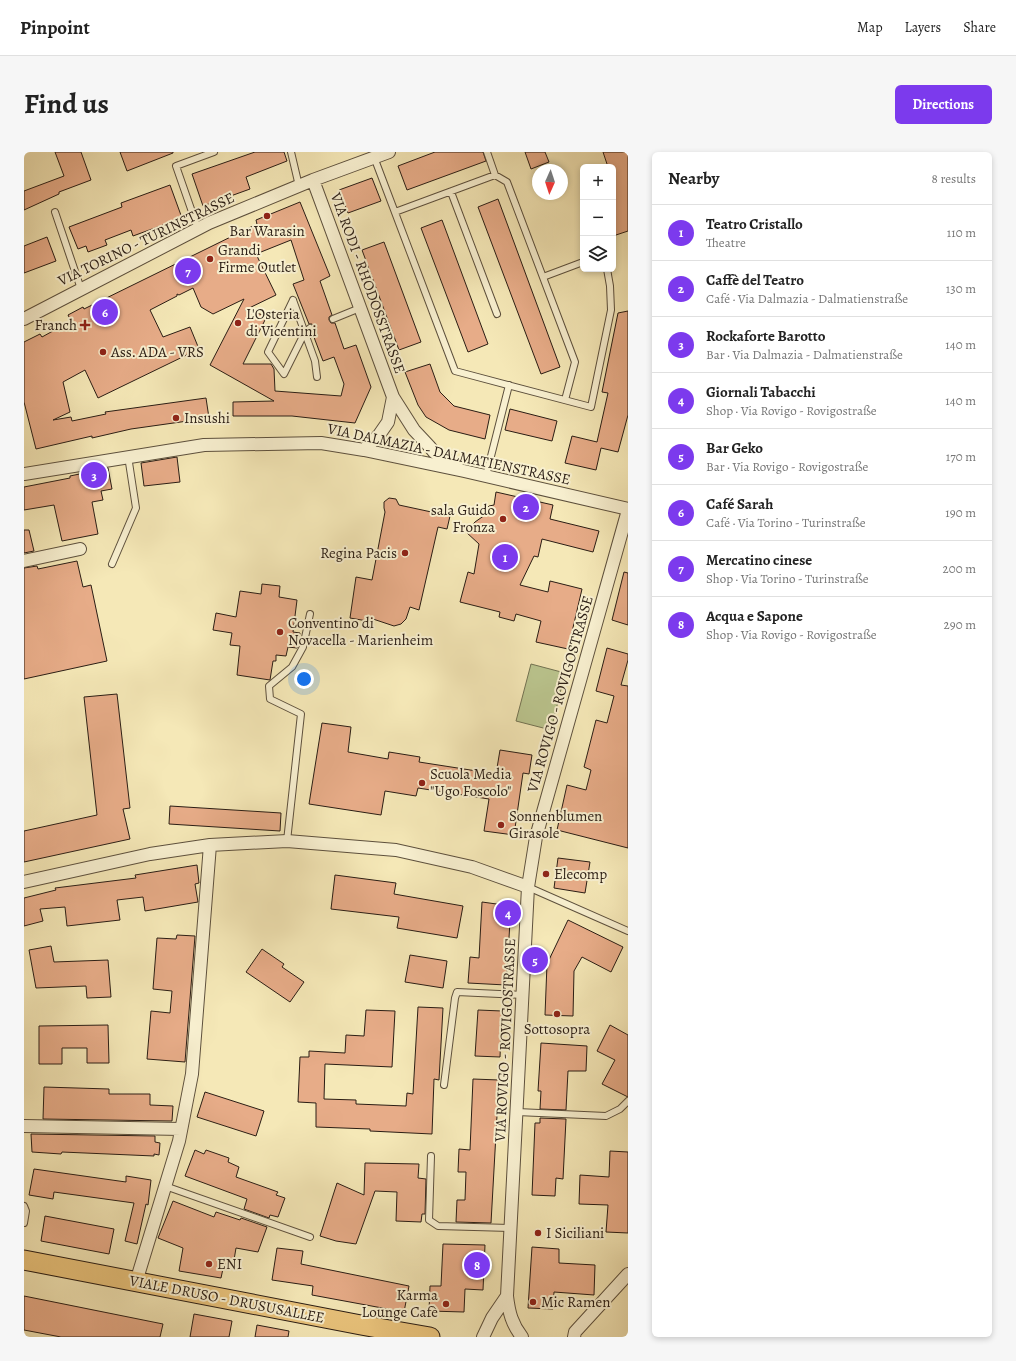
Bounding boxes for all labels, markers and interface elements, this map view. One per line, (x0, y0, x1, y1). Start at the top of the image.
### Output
text: Pinpoint (20, 15, 90, 41)
text: Map (857, 18, 883, 37)
text: Layers (905, 18, 941, 37)
text: Share (963, 18, 996, 37)
text: Find us (24, 85, 109, 123)
button: Directions (895, 85, 992, 124)
north arrow (532, 164, 568, 200)
map controls (580, 164, 616, 272)
button: + (580, 164, 616, 200)
text: Nearby (668, 167, 719, 190)
text: 8 results (932, 170, 976, 187)
street label: VIA TORINO - TURINSTRASSE (54, 188, 238, 291)
street label: VIA RODI - RHODOSSTRASSE (326, 189, 410, 376)
button: − (580, 200, 616, 236)
marker: Bar Warasin (262, 211, 272, 221)
text: Teatro Cristallo (706, 214, 803, 234)
place label: Bar Warasin (229, 221, 305, 241)
text: 1 (679, 224, 683, 241)
text: 110 m (947, 224, 976, 241)
text: Theatre (706, 234, 746, 251)
button: layers (580, 236, 616, 272)
place label: Grandi Firme Outlet (218, 240, 296, 277)
marker: Grandi Firme Outlet (205, 254, 215, 264)
pin: 7 (175, 256, 201, 286)
text: Caffè del Teatro (706, 270, 804, 290)
text: 2 (678, 280, 684, 297)
text: 130 m (946, 280, 976, 297)
text: Café · Via Dalmazia - Dalmatienstraße (706, 290, 908, 307)
pin: 6 (92, 297, 118, 327)
place label: L'Osteria di Vicentini (246, 304, 317, 341)
place label: Franch (34, 315, 77, 335)
marker: L'Osteria di Vicentini (233, 318, 243, 328)
marker: Franch (80, 320, 90, 330)
text: Rockaforte Barotto (706, 326, 826, 346)
text: 3 (678, 336, 684, 353)
text: 140 m (945, 336, 976, 353)
place label: Ass. ADA - VRS (110, 342, 204, 362)
text: Bar · Via Dalmazia - Dalmatienstraße (706, 346, 903, 363)
marker: Ass. ADA - VRS (98, 347, 108, 357)
text: Giornali Tabacchi (706, 382, 816, 402)
text: 4 (678, 392, 684, 409)
text: 140 m (945, 392, 976, 409)
text: Shop · Via Rovigo - Rovigostraße (706, 402, 876, 419)
place label: Insushi (184, 408, 230, 428)
marker: Insushi (171, 413, 181, 423)
street label: VIA DALMAZIA - DALMATIENSTRASSE (325, 418, 572, 490)
text: Bar Geko (706, 438, 763, 458)
text: 5 (678, 448, 684, 465)
text: 170 m (946, 448, 976, 465)
text: Bar · Via Rovigo - Rovigostraße (706, 458, 868, 475)
pin: 3 (81, 460, 107, 490)
pin: 2 (513, 492, 539, 522)
text: Café Sarah (706, 494, 774, 514)
place label: sala Guido Fronza (431, 500, 495, 537)
text: 6 (678, 504, 684, 521)
text: 190 m (945, 504, 976, 521)
marker: sala Guido Fronza (498, 514, 508, 524)
text: Café · Via Torino - Turinstraße (706, 514, 866, 531)
pin: 1 (492, 542, 518, 572)
place label: Regina Pacis (320, 543, 397, 563)
marker: Regina Pacis (400, 548, 410, 558)
text: Mercatino cinese (706, 550, 812, 570)
text: 7 (678, 560, 684, 577)
text: 200 m (943, 560, 976, 577)
text: Shop · Via Torino - Turinstraße (706, 570, 869, 587)
street label: VIA ROVIGO - ROVIGOSTRASSE (522, 593, 598, 796)
text: Acqua e Sapone (706, 606, 803, 626)
place label: Conventino di Novacella - Marienheim (288, 613, 434, 650)
text: 8 (678, 616, 684, 633)
text: 290 m (944, 616, 976, 633)
text: Shop · Via Rovigo - Rovigostraße (706, 626, 876, 643)
marker: Conventino di Novacella - Marienheim (275, 627, 285, 637)
your location (294, 669, 314, 689)
place label: Scuola Media "Ugo Foscolo" (430, 764, 512, 801)
marker: Scuola Media "Ugo Foscolo" (417, 778, 427, 788)
place label: Sonnenblumen Girasole (509, 806, 602, 843)
marker: Sonnenblumen Girasole (496, 820, 506, 830)
place label: Elecomp (554, 864, 607, 884)
marker: Elecomp (541, 869, 551, 879)
pin: 4 (495, 898, 521, 928)
street label: VIA ROVIGO - ROVIGOSTRASSE (490, 938, 520, 1143)
pin: 5 (522, 945, 548, 975)
marker: Sottosopra (552, 1009, 562, 1019)
place label: Sottosopra (524, 1019, 590, 1039)
place label: I Siciliani (546, 1223, 604, 1243)
marker: I Siciliani (533, 1228, 543, 1238)
pin: 8 (464, 1250, 490, 1280)
place label: ENI (217, 1254, 242, 1274)
marker: ENI (204, 1259, 214, 1269)
street label: VIALE DRUSO - DRUSUSALLEE (127, 1270, 326, 1328)
place label: Karma Lounge Cafè (362, 1285, 438, 1322)
place label: Mic Ramen (541, 1292, 610, 1312)
marker: Mic Ramen (528, 1297, 538, 1307)
marker: Karma Lounge Cafè (441, 1299, 451, 1309)

